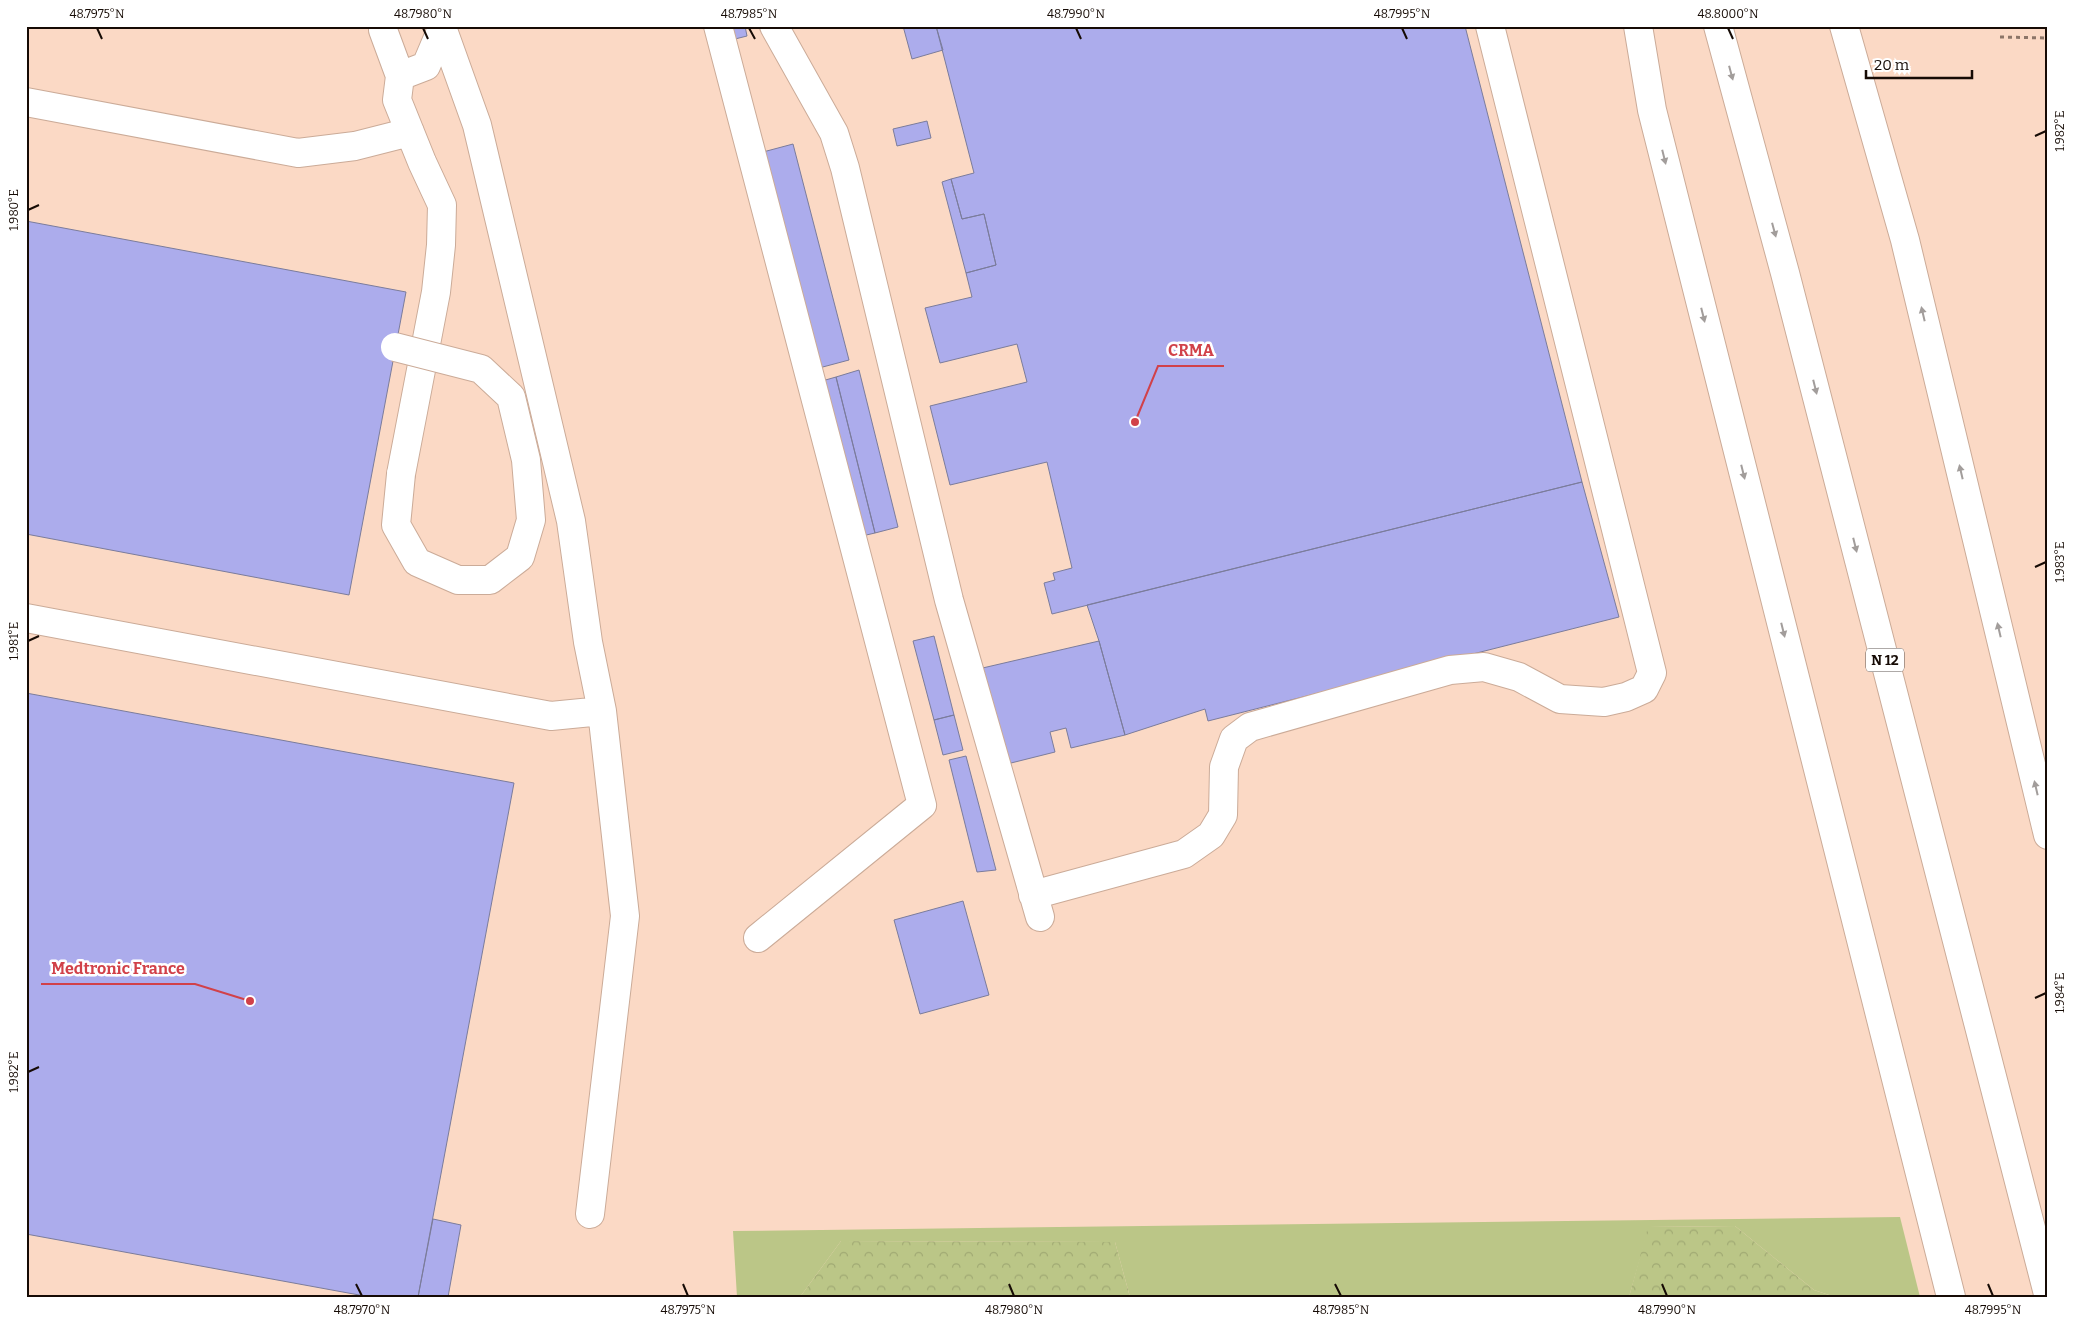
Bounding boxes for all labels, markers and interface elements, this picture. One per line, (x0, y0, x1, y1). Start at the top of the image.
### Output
text: 48.7975°N (69, 7, 125, 21)
text: 48.7980°N (394, 7, 452, 21)
text: 48.7985°N (721, 7, 778, 21)
text: 48.7990°N (1047, 7, 1105, 21)
text: 48.7995°N (1374, 7, 1431, 21)
text: 48.8000°N (1697, 7, 1759, 21)
scale bar (1866, 48, 1973, 80)
text: 20 m (1874, 56, 1910, 74)
one-way arrow (1728, 66, 1736, 81)
text: 1.982°E (2053, 111, 2067, 151)
one-way arrow (1660, 150, 1668, 165)
text: 1.980°E (7, 189, 21, 231)
one-way arrow (1770, 223, 1778, 238)
one-way arrow (1919, 306, 1927, 321)
one-way arrow (1700, 307, 1708, 322)
callout: CRMA (1158, 335, 1224, 366)
text: CRMA (1168, 341, 1215, 360)
one-way arrow (1811, 380, 1819, 395)
one-way arrow (1957, 464, 1965, 479)
one-way arrow (1739, 465, 1747, 480)
one-way arrow (1851, 537, 1859, 552)
text: 1.983°E (2053, 542, 2067, 582)
text: 1.981°E (7, 622, 21, 660)
one-way arrow (1779, 622, 1787, 637)
one-way arrow (1995, 622, 2003, 637)
road number: N 12 (1866, 648, 1904, 672)
one-way arrow (2032, 780, 2040, 795)
callout: Medtronic France (41, 953, 195, 984)
text: Medtronic France (51, 959, 185, 978)
text: 1.984°E (2053, 973, 2067, 1013)
text: 1.982°E (7, 1052, 21, 1092)
text: 48.7970°N (334, 1303, 391, 1317)
text: 48.7975°N (660, 1303, 716, 1317)
text: 48.7980°N (985, 1303, 1043, 1317)
text: 48.7985°N (1313, 1303, 1370, 1317)
text: 48.7990°N (1638, 1303, 1696, 1317)
text: 48.7995°N (1965, 1303, 2022, 1317)

